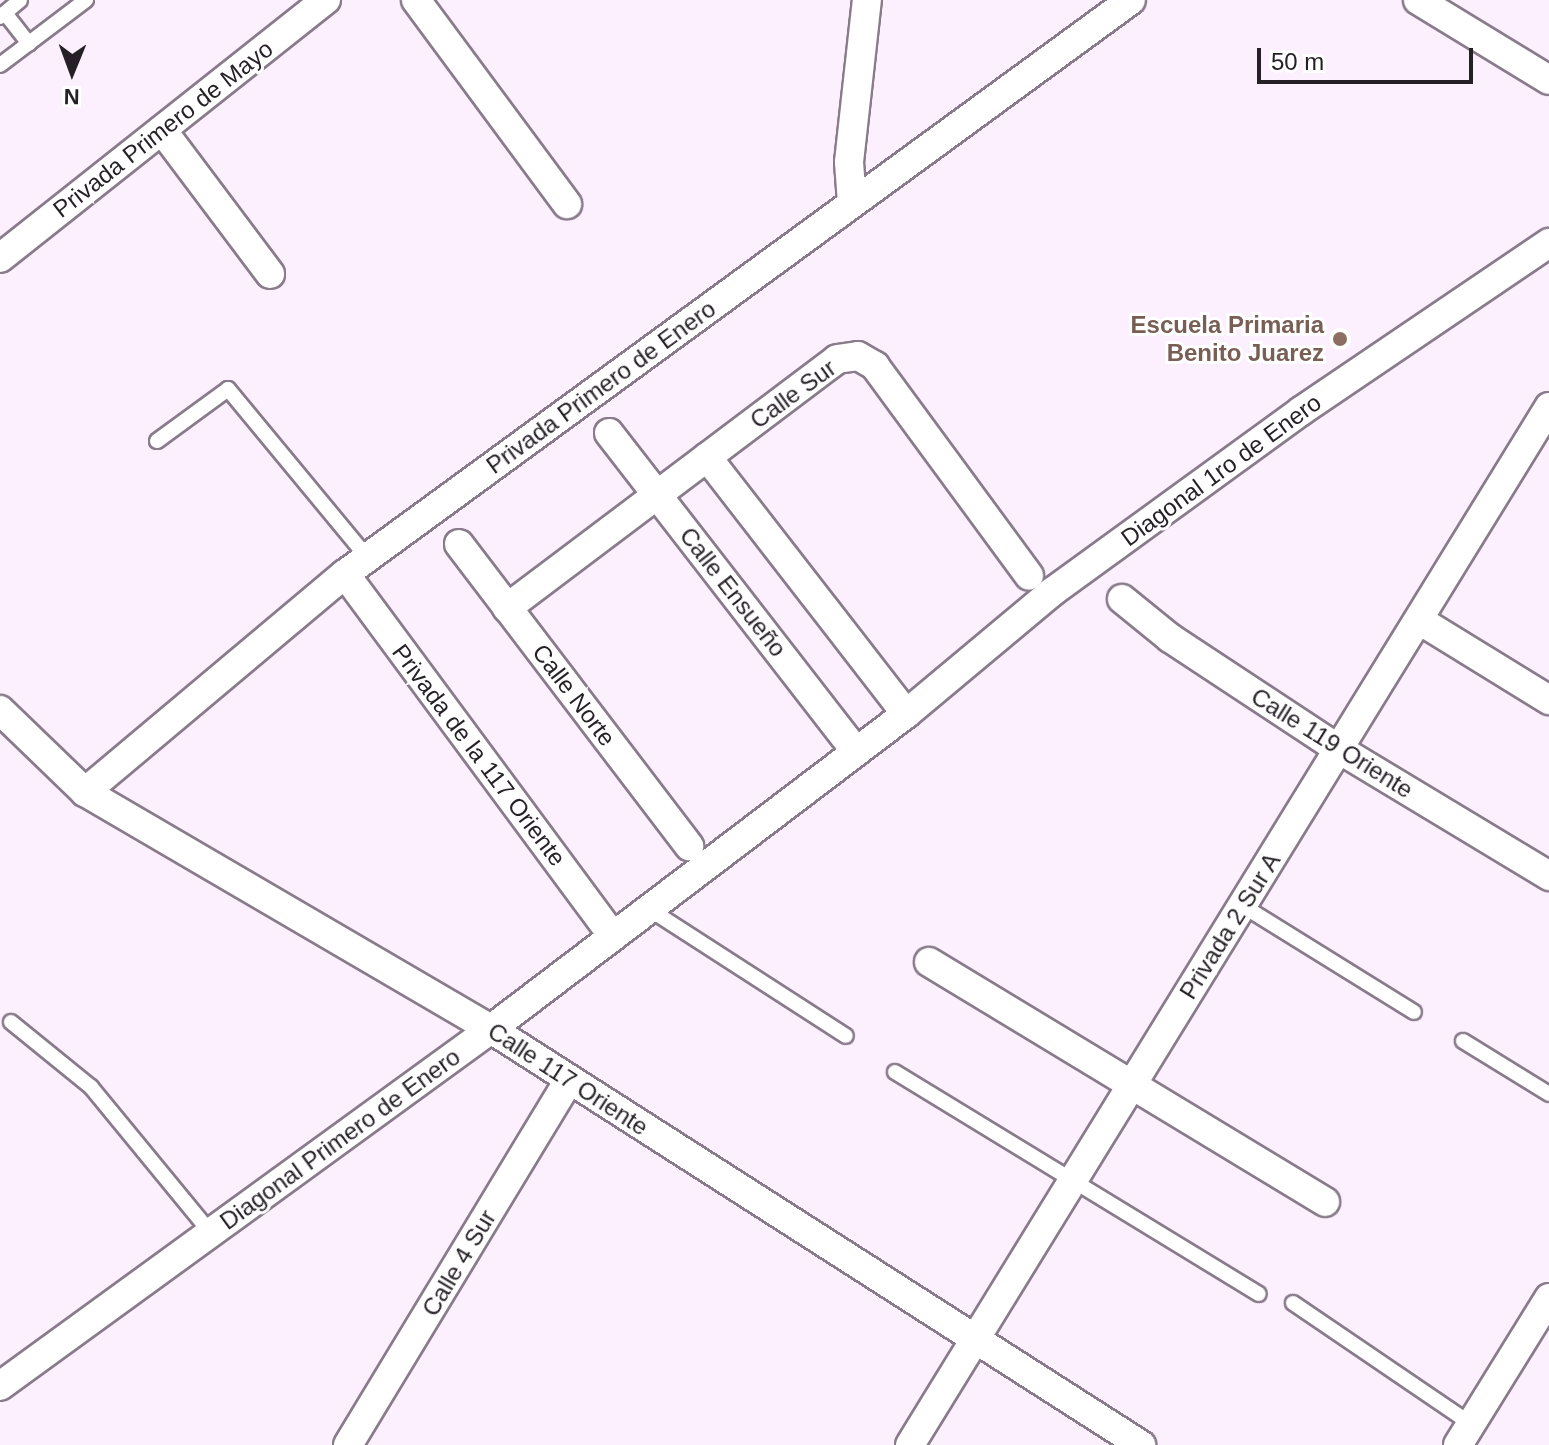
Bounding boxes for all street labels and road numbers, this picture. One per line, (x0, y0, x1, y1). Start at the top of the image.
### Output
street label: Privada Primero de Mayo (47, 34, 279, 224)
street label: Privada Primero de Enero (481, 294, 721, 480)
street label: Calle Sur (745, 353, 841, 435)
street label: Diagonal 1ro de Enero (1115, 388, 1327, 552)
street label: Calle Ensueño (674, 522, 792, 662)
street label: Privada de la 117 Oriente (386, 638, 572, 872)
street label: Calle Norte (526, 638, 622, 752)
street label: Calle 119 Oriente (1246, 682, 1418, 804)
street label: Privada 2 Sur A (1173, 847, 1287, 1005)
street label: Calle 117 Oriente (483, 1017, 653, 1141)
street label: Diagonal Primero de Enero (214, 1042, 466, 1236)
street label: Calle 4 Sur (416, 1205, 502, 1321)

